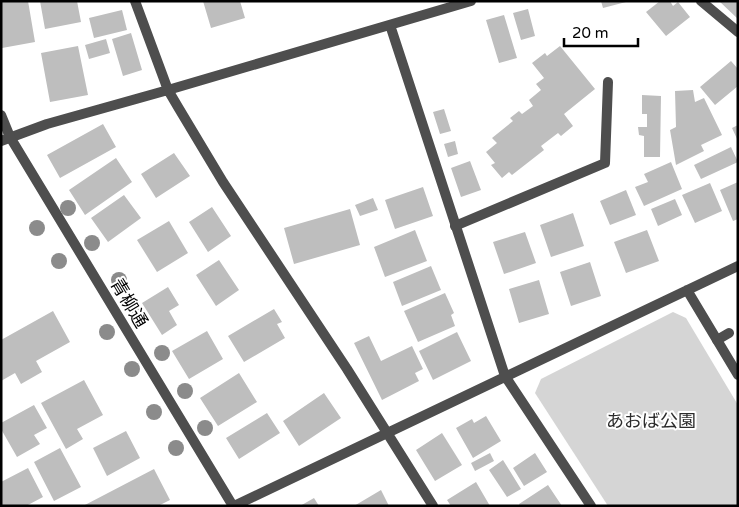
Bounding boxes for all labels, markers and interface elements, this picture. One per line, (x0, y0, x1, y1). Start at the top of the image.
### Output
scale bar (564, 15, 638, 47)
text: 20 m (572, 24, 609, 42)
street label: 青柳通 (106, 274, 152, 332)
park label: あおば公園 (606, 410, 696, 432)

